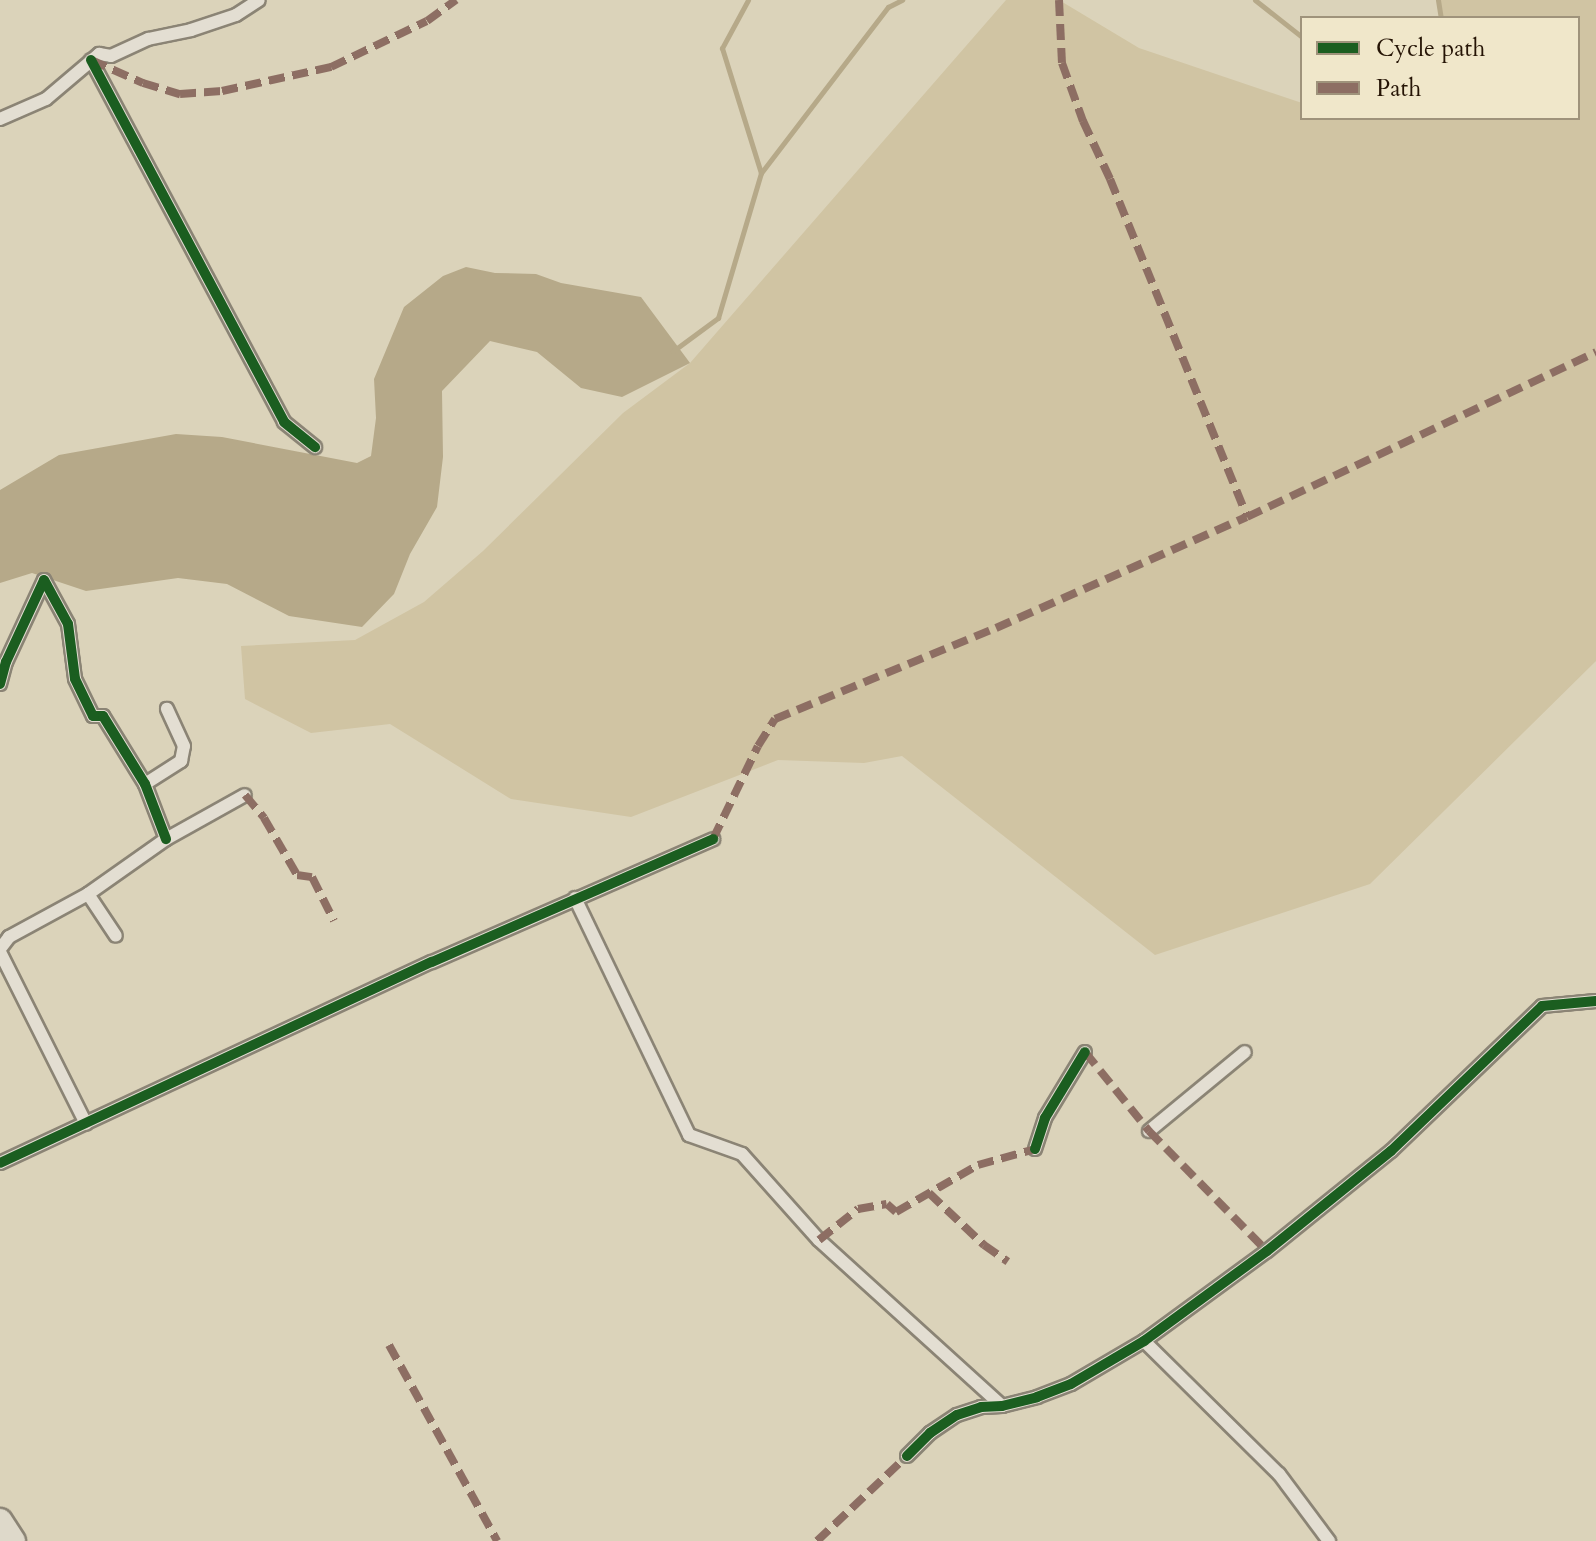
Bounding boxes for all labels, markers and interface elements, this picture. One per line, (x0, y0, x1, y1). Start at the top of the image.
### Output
legend (1300, 16, 1580, 120)
text: Cycle path (1376, 32, 1485, 65)
text: Path (1376, 72, 1421, 105)

